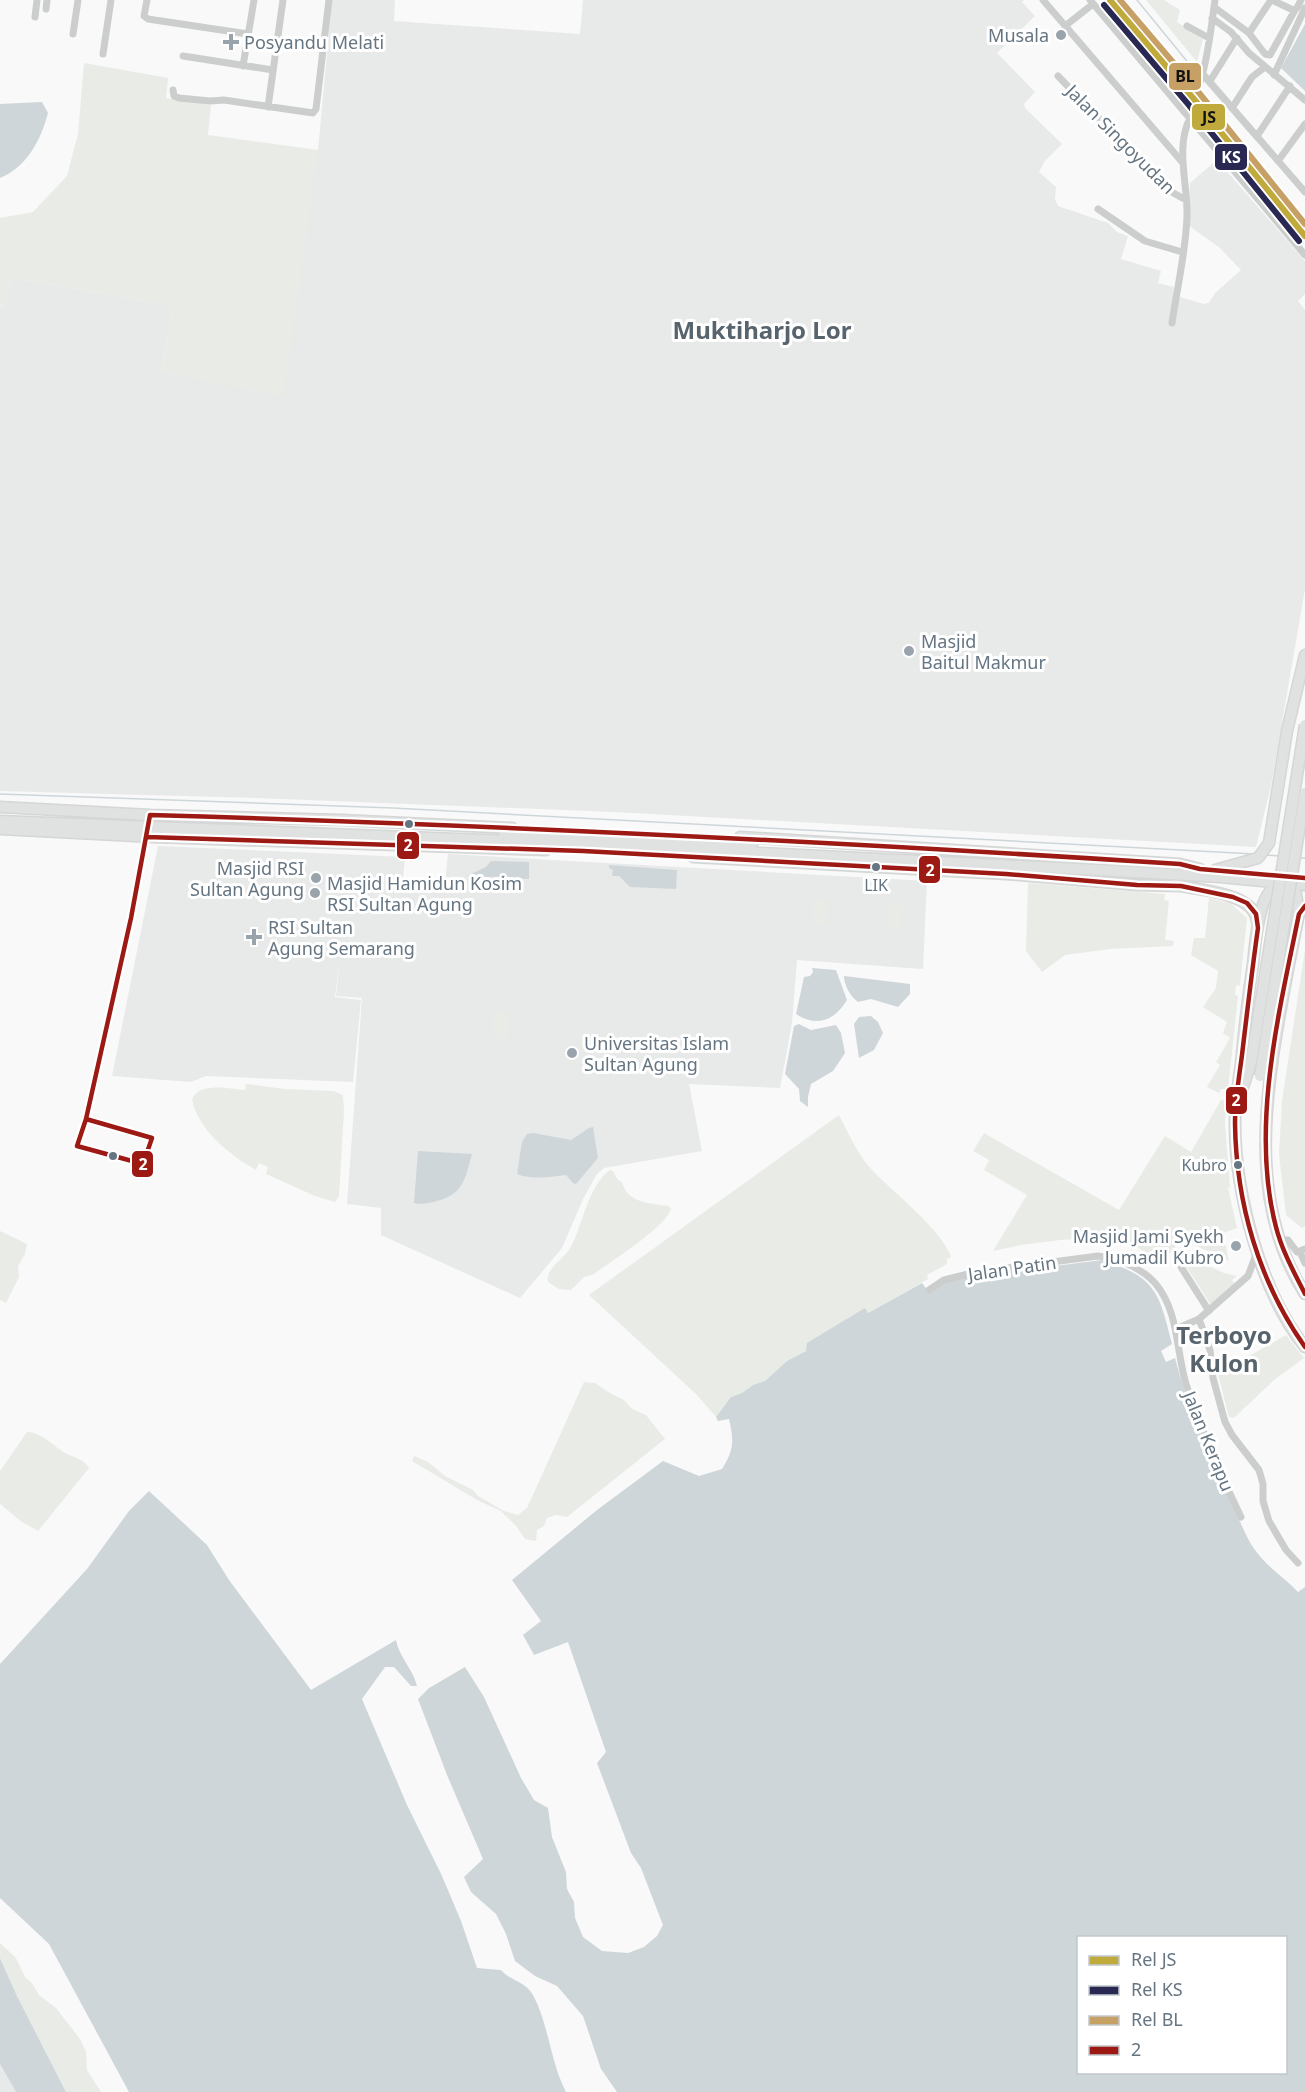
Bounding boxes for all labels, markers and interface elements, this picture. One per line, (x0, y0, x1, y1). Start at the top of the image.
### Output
place label: Musala (988, 23, 1049, 47)
marker: Musala (1054, 28, 1068, 42)
place label: Posyandu Melati (244, 30, 384, 54)
marker: Posyandu Melati (222, 33, 240, 51)
line badge: BL (1168, 62, 1202, 91)
text: BL (1175, 65, 1195, 87)
street label: Jalan Singoyudan (1060, 78, 1181, 199)
line badge: JS (1191, 103, 1226, 131)
text: JS (1200, 106, 1216, 128)
line badge: KS (1214, 143, 1248, 171)
text: KS (1221, 146, 1241, 168)
district label: Muktiharjo Lor (673, 313, 852, 346)
place label: Masjid Baitul Makmur (921, 629, 1046, 674)
marker: Masjid Baitul Makmur (902, 644, 916, 658)
unlabelled marker (403, 818, 415, 830)
line badge: 2 (396, 831, 420, 860)
text: 2 (403, 834, 413, 856)
line badge: 2 (918, 855, 941, 884)
place label: Masjid RSI Sultan Agung (190, 856, 304, 901)
text: 2 (925, 859, 935, 881)
marker: LIK (870, 861, 882, 873)
marker: Masjid RSI Sultan Agung (309, 871, 323, 885)
place label: Masjid Hamidun Kosim RSI Sultan Agung (327, 871, 522, 916)
place label: LIK (864, 874, 888, 896)
marker: Masjid Hamidun Kosim RSI Sultan Agung (308, 886, 322, 900)
place label: RSI Sultan Agung Semarang (268, 915, 415, 960)
marker: RSI Sultan Agung Semarang (245, 928, 263, 946)
place label: Universitas Islam Sultan Agung (584, 1031, 729, 1076)
marker: Universitas Islam Sultan Agung (565, 1046, 579, 1060)
line badge: 2 (1225, 1086, 1248, 1115)
text: 2 (1231, 1089, 1241, 1111)
unlabelled marker (107, 1150, 119, 1162)
line badge: 2 (131, 1150, 154, 1178)
text: 2 (138, 1153, 148, 1175)
place label: Kubro (1181, 1154, 1227, 1176)
marker: Kubro (1232, 1159, 1244, 1171)
place label: Masjid Jami Syekh Jumadil Kubro (1073, 1224, 1224, 1269)
marker: Masjid Jami Syekh Jumadil Kubro (1229, 1239, 1243, 1253)
street label: Jalan Patin (964, 1250, 1058, 1286)
district label: Terboyo Kulon (1176, 1318, 1272, 1379)
street label: Jalan Kerapu (1177, 1385, 1240, 1495)
legend (1077, 1936, 1287, 2074)
text: Rel JS (1131, 1947, 1177, 1971)
text: Rel KS (1131, 1977, 1183, 2001)
text: Rel BL (1131, 2007, 1183, 2031)
text: 2 (1131, 2037, 1141, 2061)

